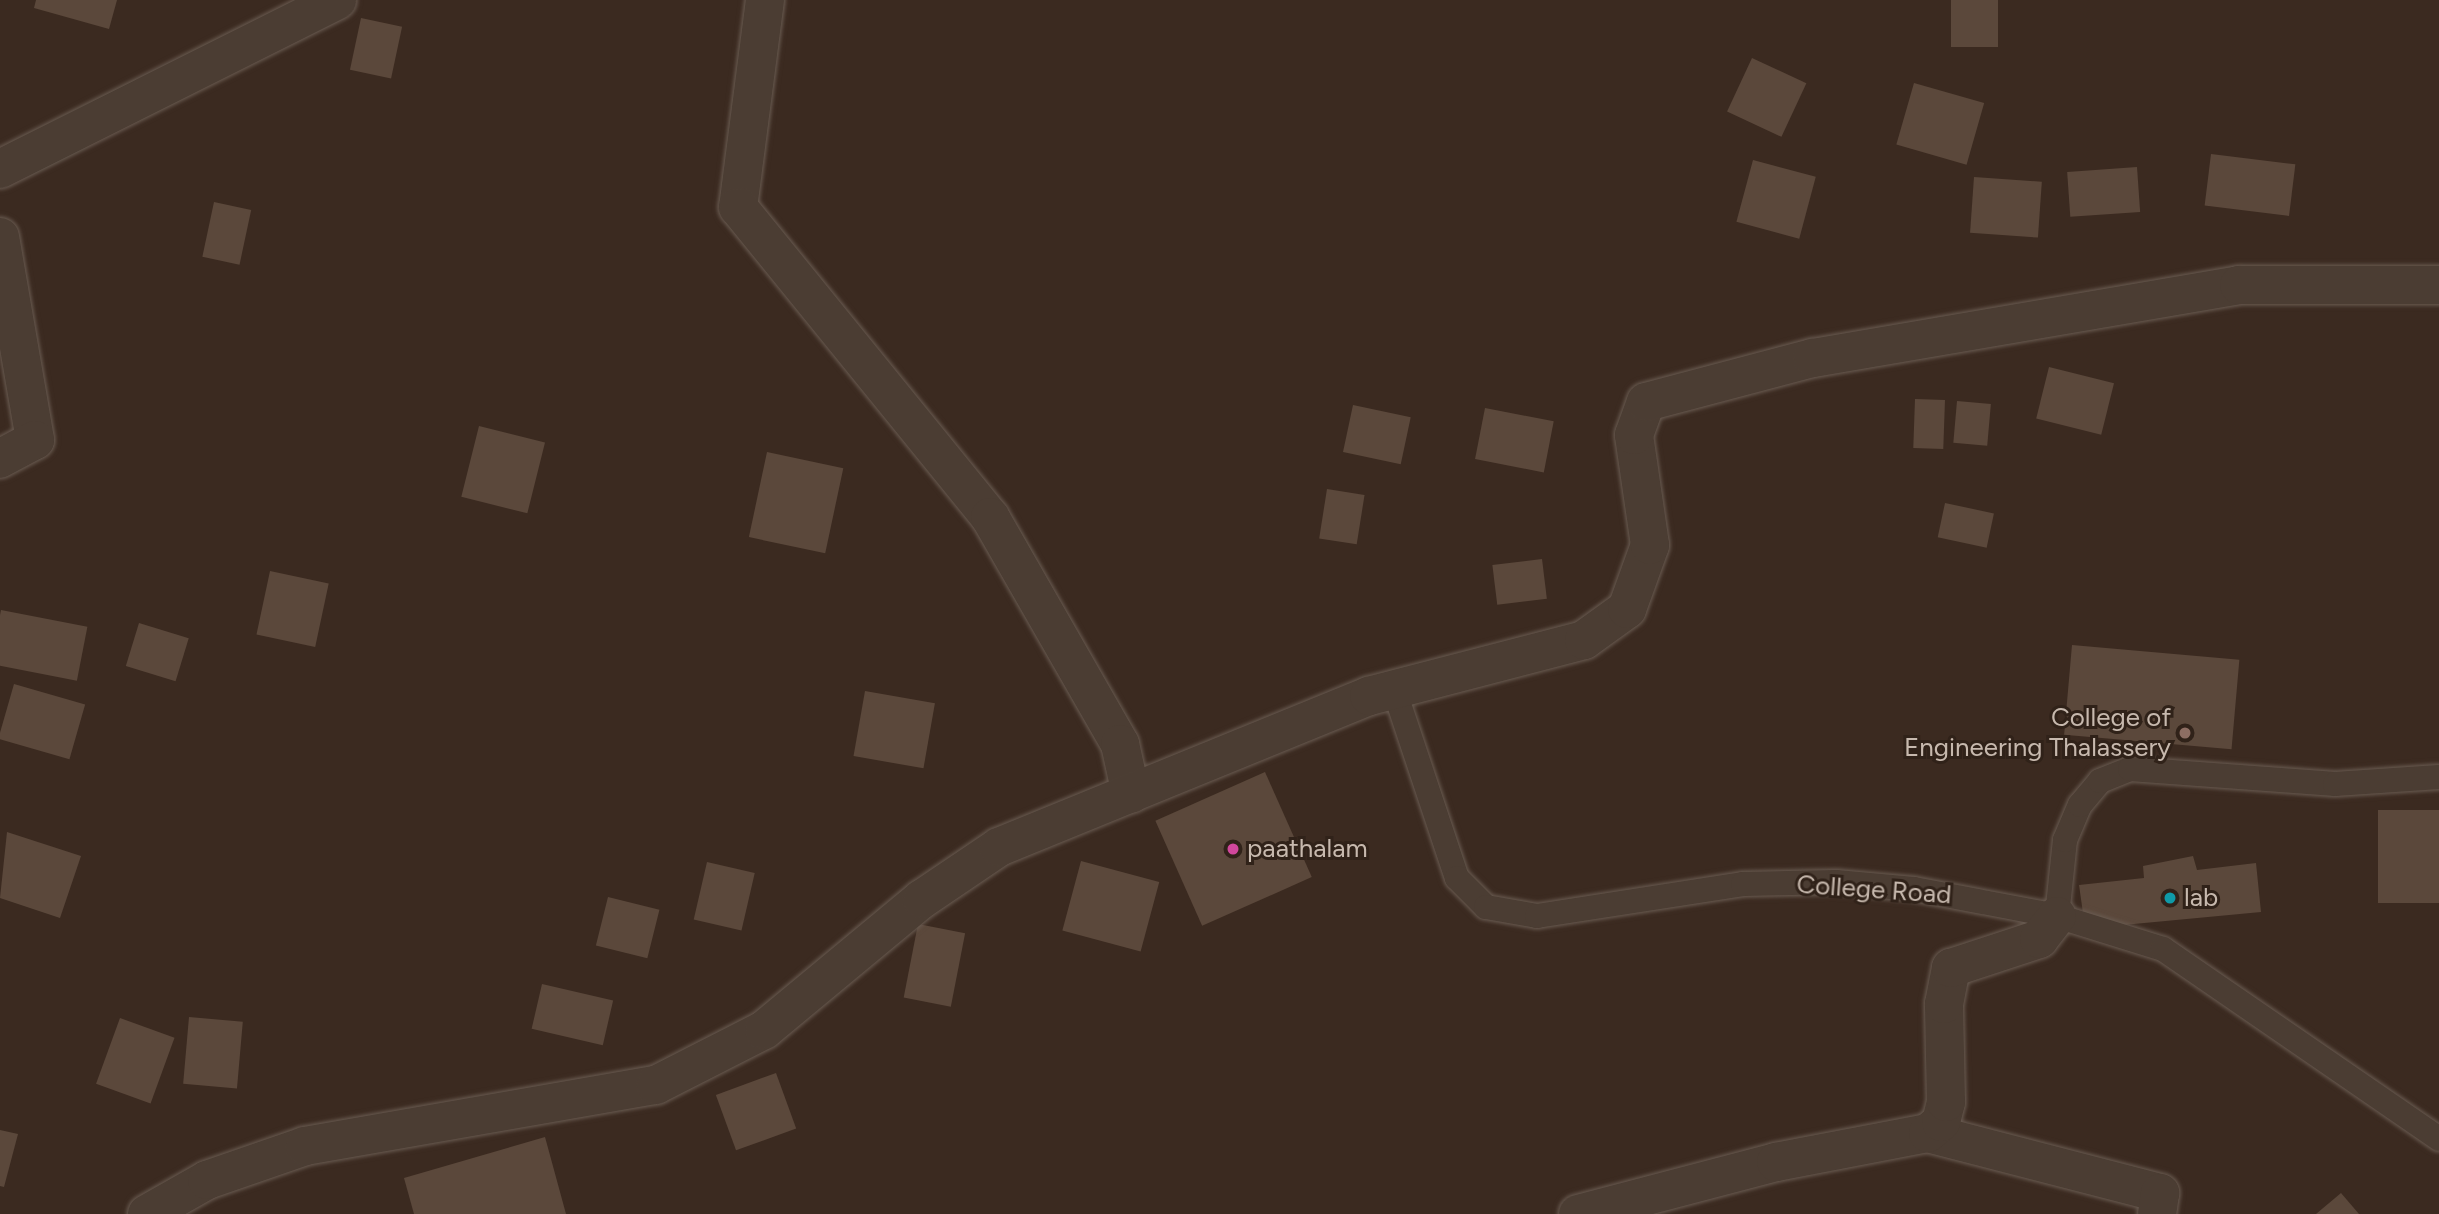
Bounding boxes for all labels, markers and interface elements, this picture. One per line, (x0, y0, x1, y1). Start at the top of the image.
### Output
place label: College of Engineering Thalassery (1904, 702, 2171, 764)
marker: College of Engineering Thalassery (2177, 725, 2193, 741)
place label: paathalam (1247, 833, 1368, 865)
marker: paathalam (1225, 841, 1241, 857)
street label: College Road (1796, 869, 1952, 911)
place label: lab (2184, 882, 2218, 914)
marker: lab (2162, 890, 2178, 906)

